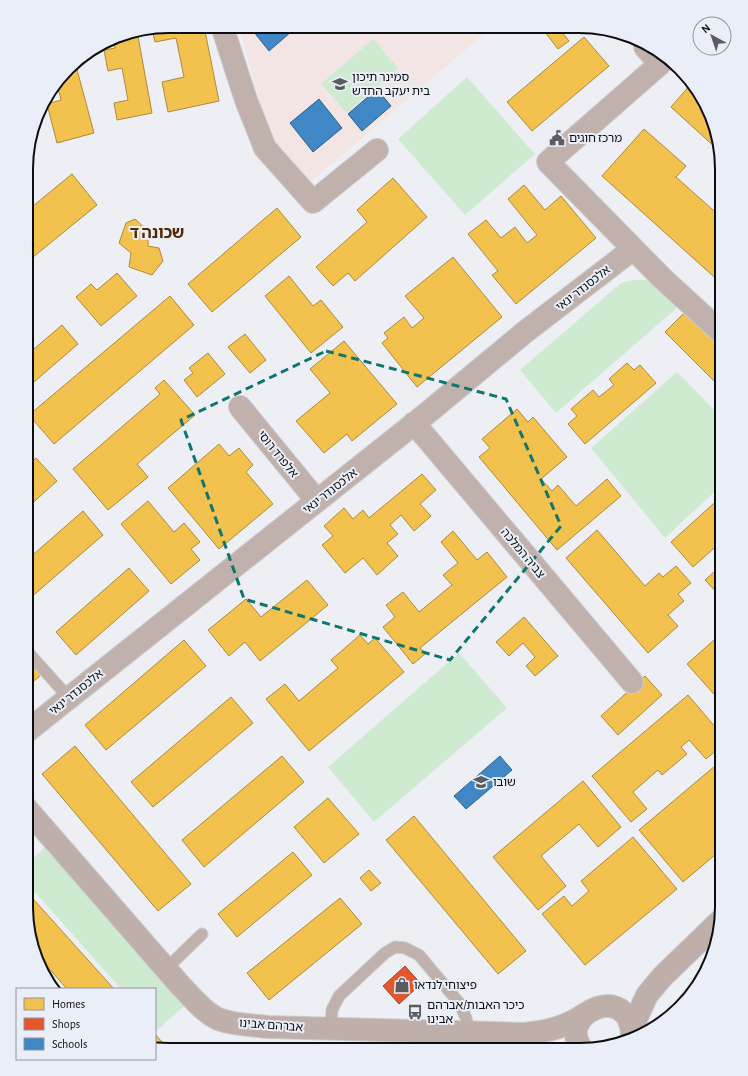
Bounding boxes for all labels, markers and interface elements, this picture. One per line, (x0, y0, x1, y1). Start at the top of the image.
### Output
north arrow (692, 16, 732, 56)
text: N (699, 22, 712, 35)
place label: סמינר תיכון בית יעקב החדש (352, 71, 430, 97)
school or university icon: סמינר תיכון בית יעקב החדש (331, 75, 349, 93)
public building icon: מרכז חוגים (548, 129, 566, 147)
place label: מרכז חוגים (569, 132, 622, 144)
district label: שכונה ד (130, 225, 184, 241)
street label: אלכסנדר ינאי (554, 263, 613, 313)
street label: אלפרד רוסי (256, 428, 301, 480)
street label: אלכסנדר ינאי (301, 466, 360, 516)
street label: צביה המלכה (499, 526, 547, 581)
street label: אלכסנדר ינאי (47, 667, 105, 717)
school or university icon: שובו (472, 773, 490, 791)
place label: שובו (493, 776, 516, 788)
shop icon: פיצוחי לנדאו (393, 976, 411, 994)
place label: פיצוחי לנדאו (414, 979, 477, 991)
legend (16, 988, 156, 1060)
text: Homes (52, 998, 85, 1010)
place label: כיכר האבות/אברהם אבינו (427, 999, 524, 1025)
bus stop icon: כיכר האבות/אברהם אבינו (406, 1003, 424, 1021)
street label: אברהם אבינו (239, 1017, 304, 1033)
text: Shops (52, 1018, 80, 1030)
text: Schools (52, 1038, 87, 1050)

